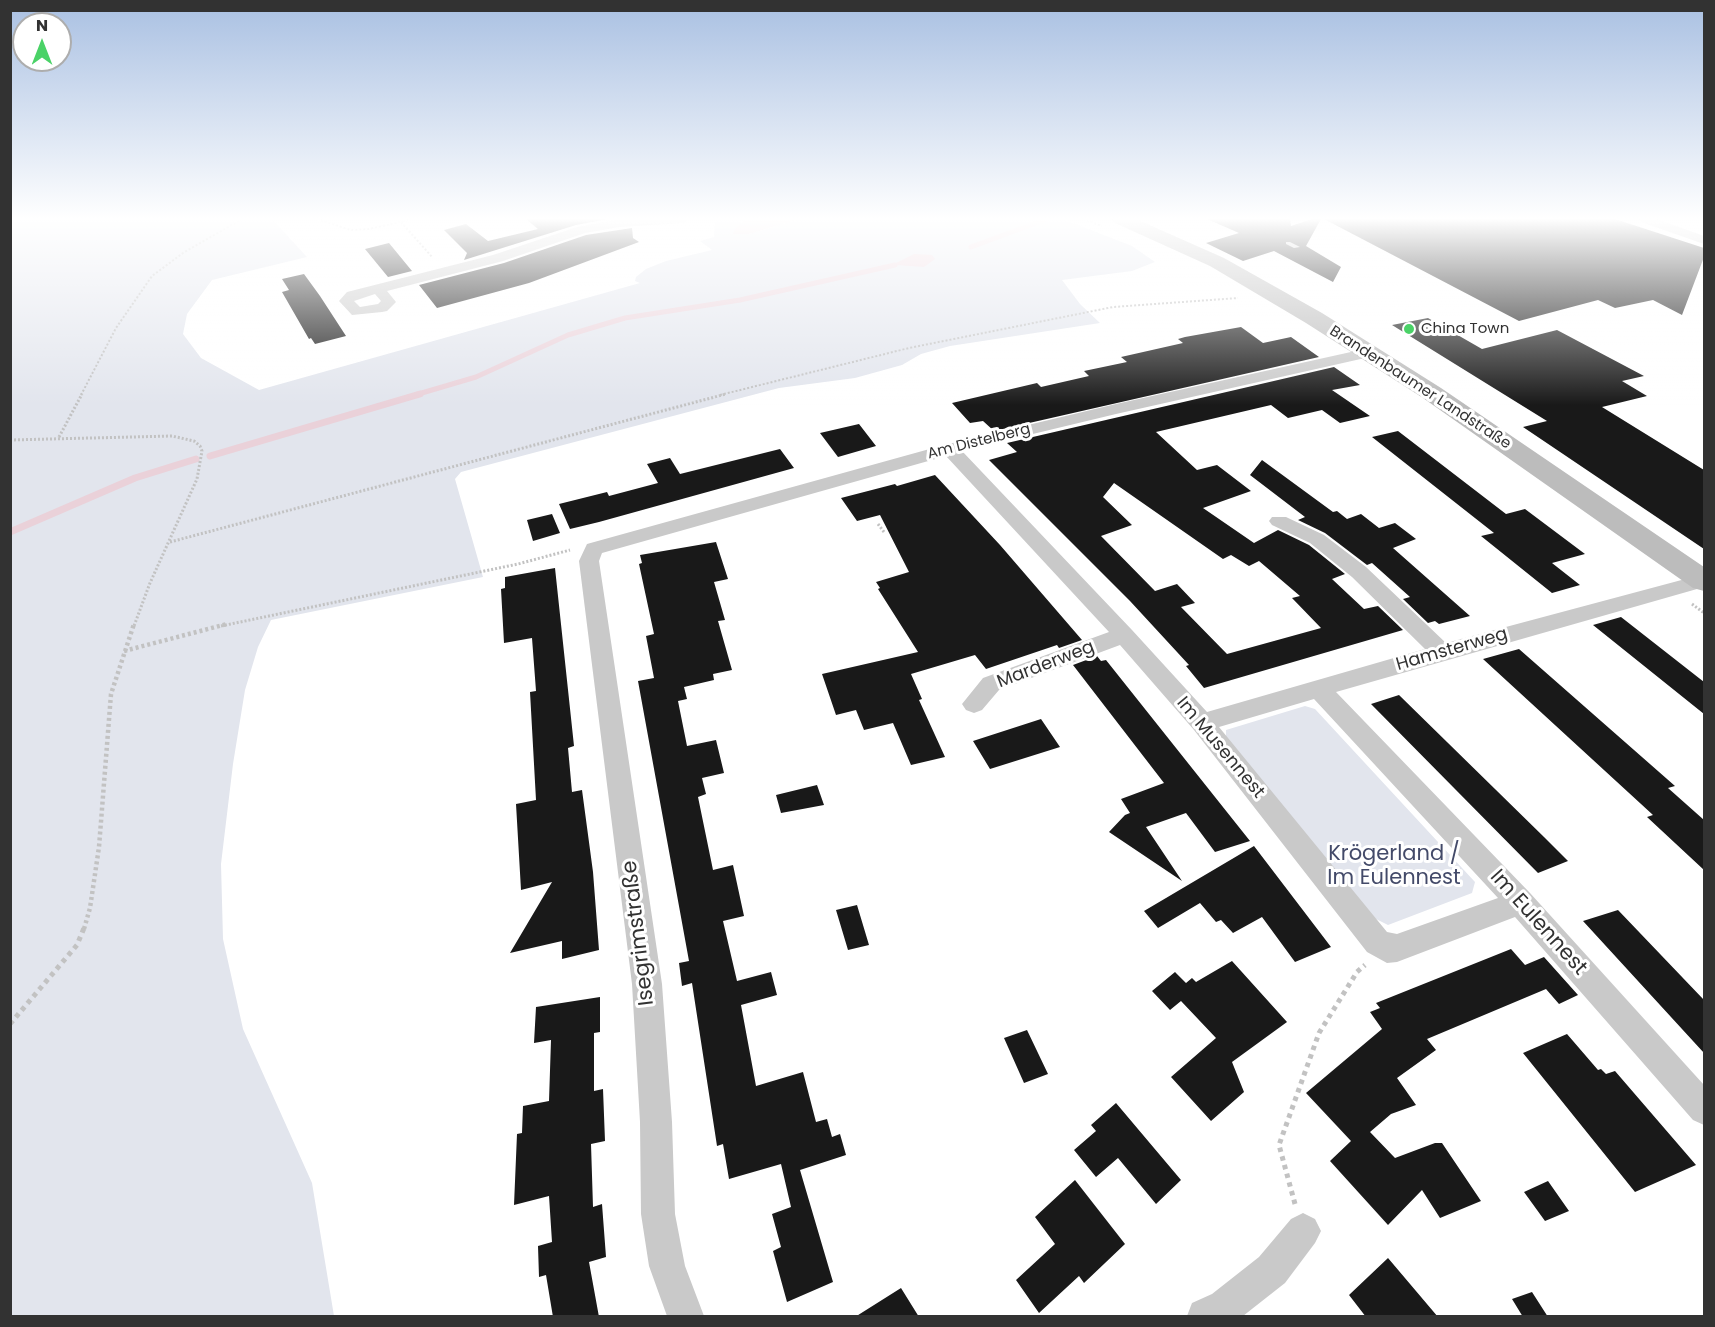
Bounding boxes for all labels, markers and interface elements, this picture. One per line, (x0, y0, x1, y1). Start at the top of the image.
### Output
north arrow (12, 12, 72, 72)
text: N (36, 14, 48, 37)
place label: China Town (1421, 320, 1509, 338)
marker: China Town (1402, 322, 1416, 336)
street label: Brandenbaumer Landstraße (1326, 323, 1514, 453)
street label: Am Distelberg (926, 421, 1032, 463)
street label: Hamsterweg (1394, 624, 1510, 676)
street label: Marderweg (994, 637, 1098, 693)
street label: Im Musennest (1171, 693, 1269, 803)
park label: Krögerland / Im Eulennest (1327, 842, 1461, 892)
street label: Isegrimstraße (618, 859, 660, 1007)
street label: Im Eulennest (1484, 865, 1592, 981)

